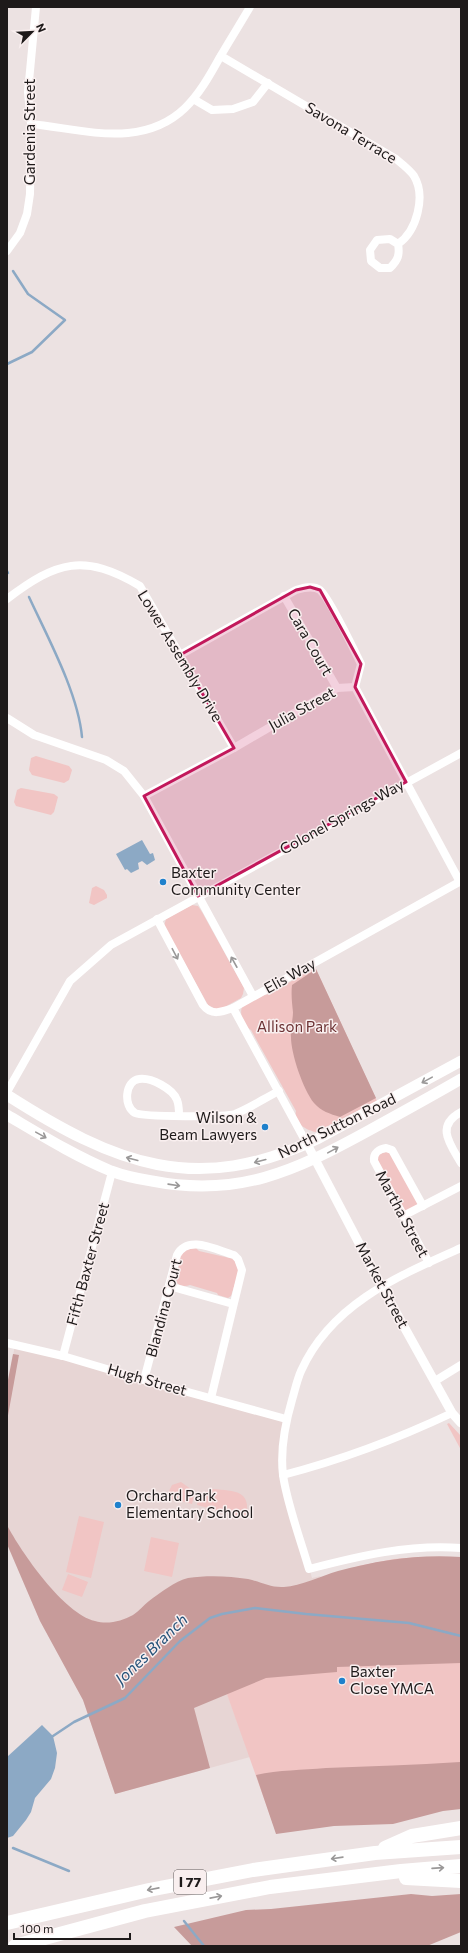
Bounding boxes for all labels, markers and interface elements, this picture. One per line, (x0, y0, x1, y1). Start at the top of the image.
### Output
north arrow (12, 12, 52, 52)
text: N (34, 21, 49, 34)
street label: Gardenia Street (20, 79, 38, 185)
street label: Savona Terrace (302, 98, 401, 167)
street label: Lower Assembly Drive (134, 586, 227, 725)
street label: Cara Court (284, 605, 337, 678)
street label: Julia Street (265, 682, 338, 734)
street label: Colonel Springs Way (276, 774, 407, 858)
place label: Baxter Community Center (171, 863, 301, 898)
marker: Baxter Community Center (158, 877, 168, 887)
one-way arrow (172, 948, 179, 960)
street label: Elis Way (261, 954, 319, 997)
one-way arrow (230, 956, 237, 968)
park label: Allison Park (257, 1017, 337, 1035)
one-way arrow (421, 1077, 433, 1084)
street label: North Sutton Road (275, 1089, 398, 1161)
place label: Wilson & Beam Lawyers (159, 1108, 257, 1143)
marker: Wilson & Beam Lawyers (260, 1122, 270, 1132)
one-way arrow (35, 1131, 47, 1139)
one-way arrow (327, 1145, 339, 1153)
one-way arrow (126, 1155, 139, 1162)
one-way arrow (254, 1158, 267, 1166)
street label: Martha Street (372, 1167, 433, 1260)
one-way arrow (167, 1181, 180, 1189)
street label: Fifth Baxter Street (62, 1200, 112, 1327)
street label: Market Street (353, 1238, 413, 1331)
street label: Blandina Court (141, 1256, 185, 1359)
street label: Hugh Street (106, 1359, 189, 1399)
place label: Orchard Park Elementary School (126, 1486, 253, 1521)
marker: Orchard Park Elementary School (113, 1500, 123, 1510)
water label: Jones Branch (109, 1609, 191, 1689)
place label: Baxter Close YMCA (350, 1662, 434, 1697)
marker: Baxter Close YMCA (337, 1676, 347, 1686)
one-way arrow (331, 1854, 344, 1862)
one-way arrow (432, 1865, 445, 1872)
road number: I 77 (174, 1870, 206, 1894)
one-way arrow (147, 1886, 160, 1894)
one-way arrow (209, 1893, 222, 1901)
scale bar (14, 1915, 130, 1941)
text: 100 m (20, 1921, 54, 1935)

